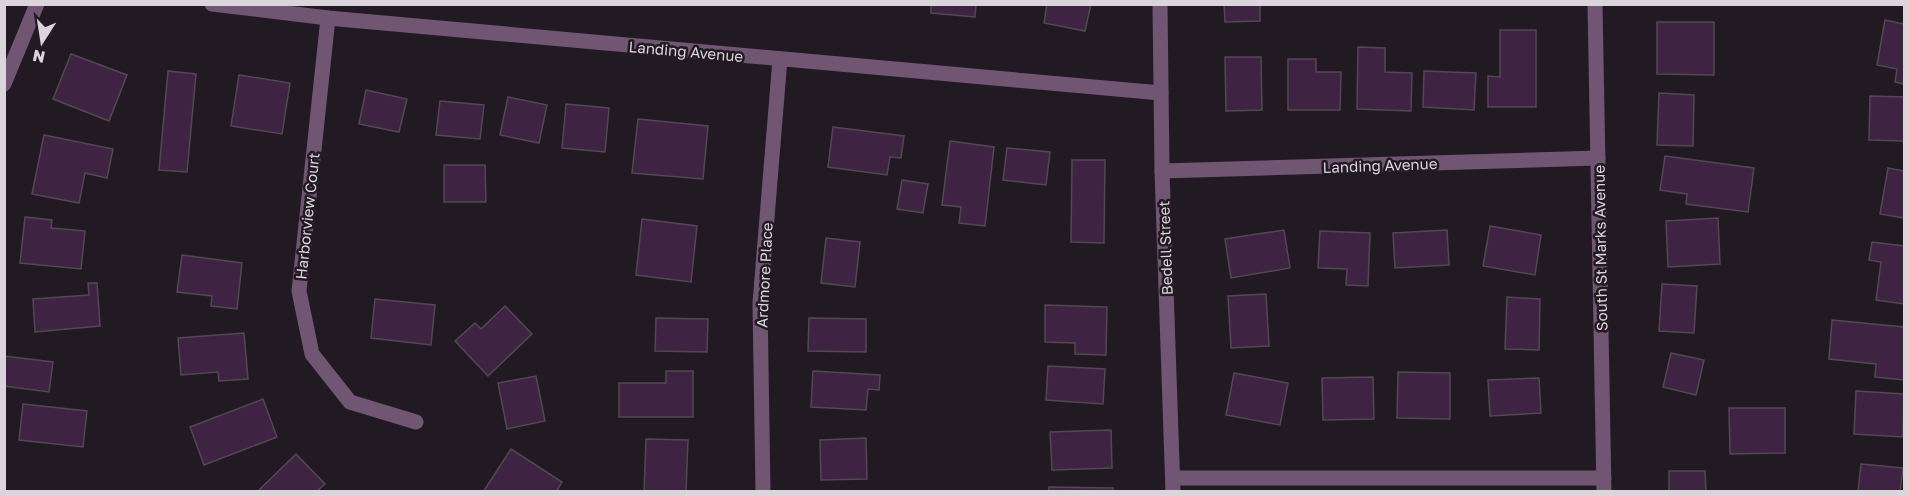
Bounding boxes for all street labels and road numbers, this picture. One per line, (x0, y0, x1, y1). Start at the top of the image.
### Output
street label: Landing Avenue (628, 37, 744, 65)
street label: Harborview Court (291, 152, 323, 280)
street label: Landing Avenue (1322, 154, 1438, 176)
street label: South St Marks Avenue (1590, 165, 1610, 331)
street label: Bedell Street (1154, 200, 1176, 296)
street label: Ardmore Place (752, 222, 776, 328)

